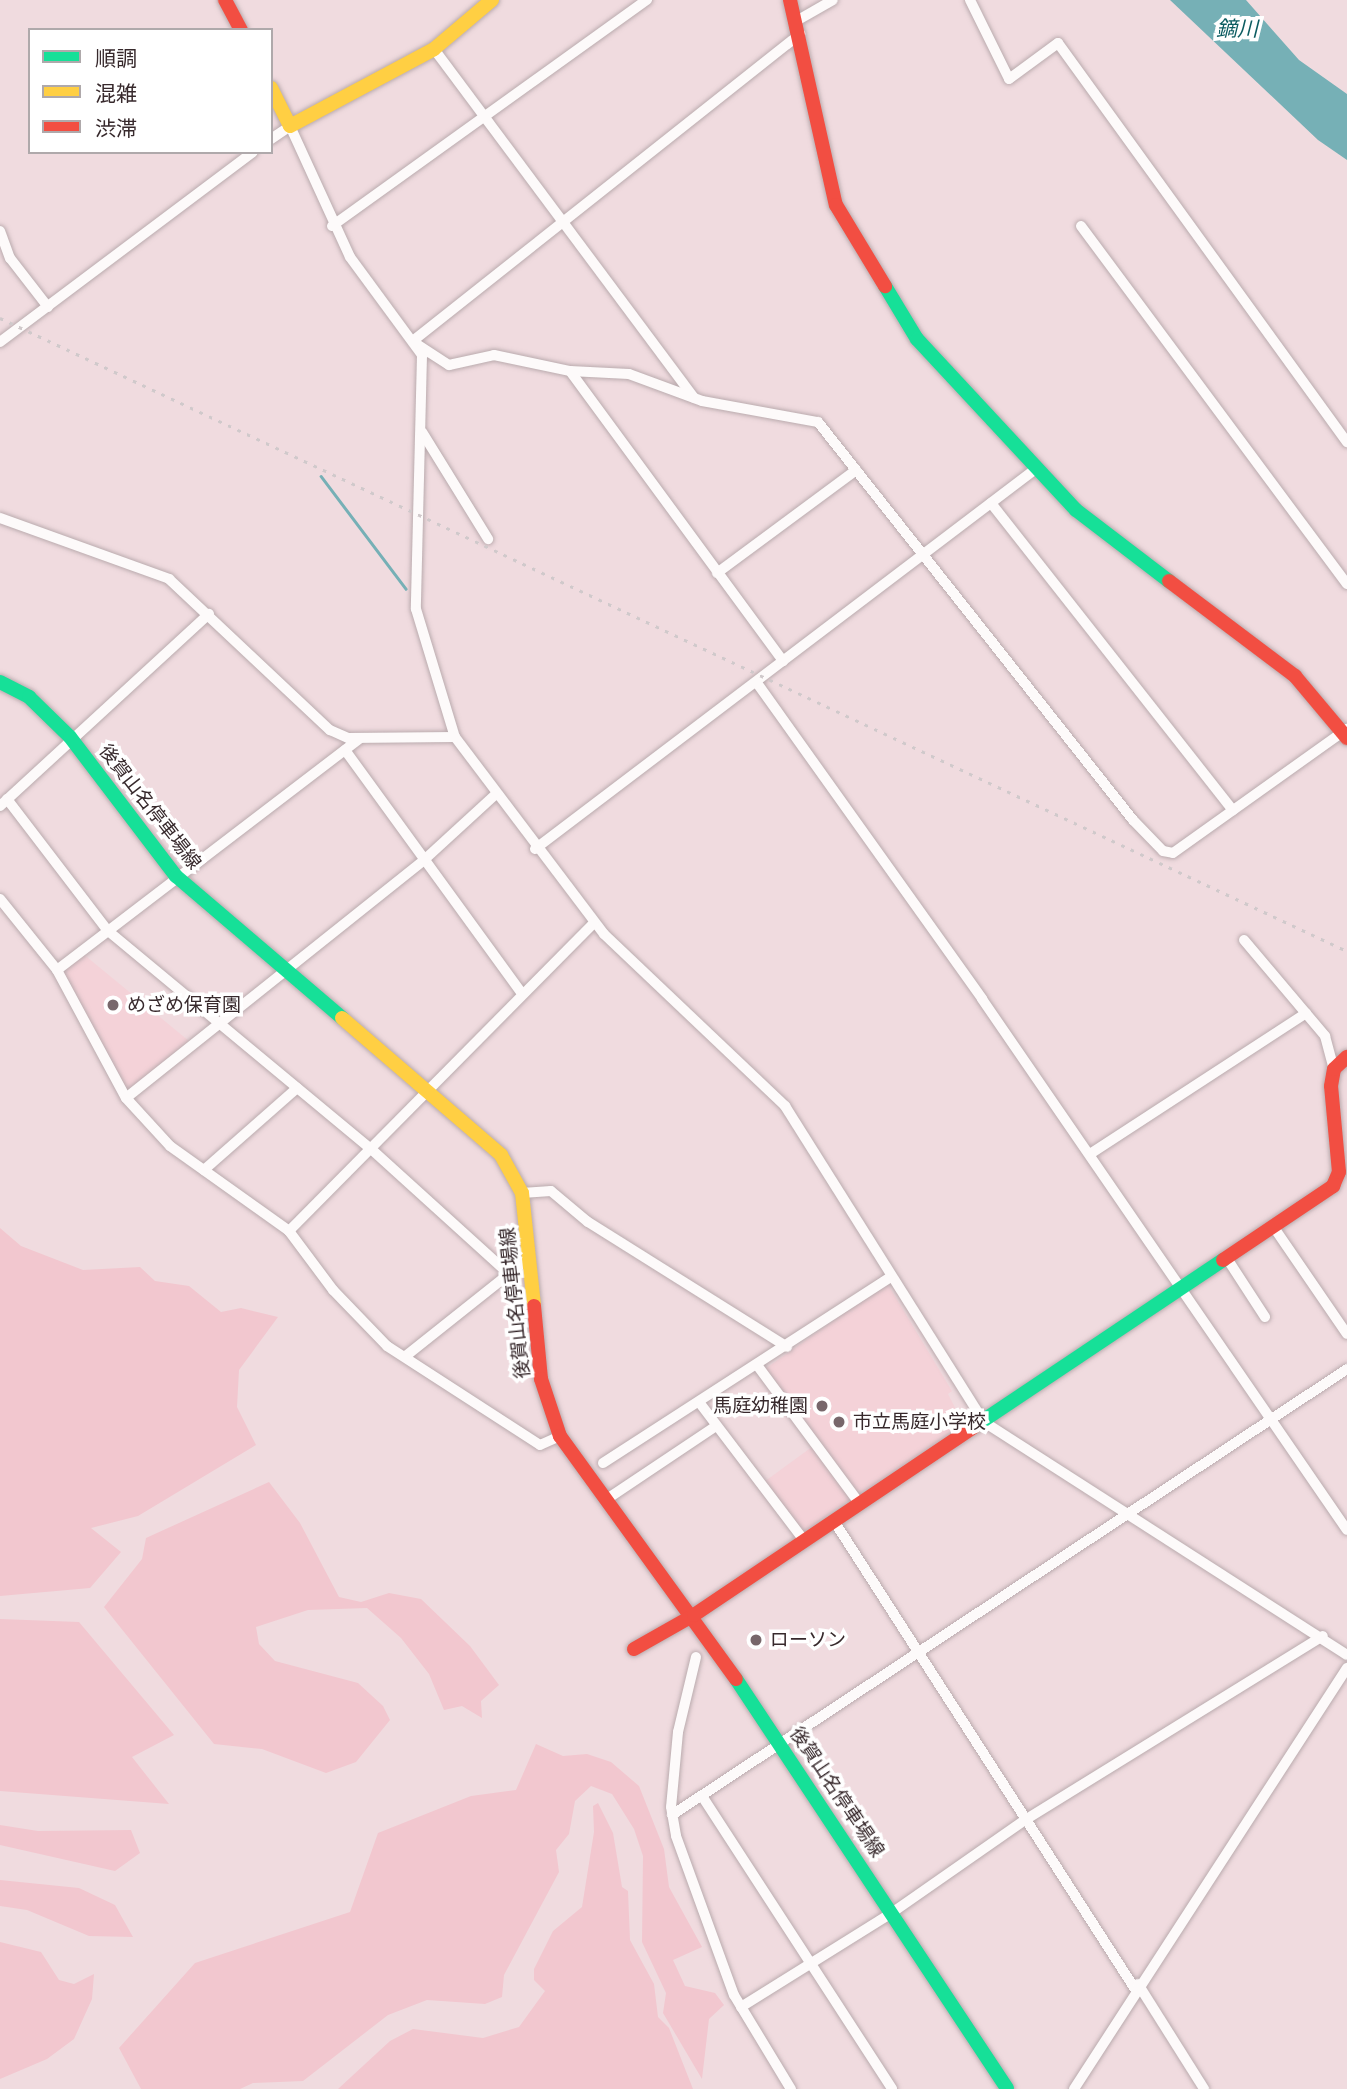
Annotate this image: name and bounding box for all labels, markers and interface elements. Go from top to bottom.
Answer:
water label: 鏑川 [1216,15,1258,41]
legend [28,28,273,154]
text: 順調 [95,44,137,72]
text: 混雑 [95,79,137,107]
text: 渋滞 [95,114,137,142]
street label: 後賀山名停車場線 [94,740,206,874]
place label: めざめ保育園 [127,994,241,1016]
marker: めざめ保育園 [105,997,121,1013]
street label: 後賀山名停車場線 [496,1226,534,1380]
place label: 馬庭幼稚園 [713,1395,808,1417]
marker: 馬庭幼稚園 [814,1398,830,1414]
place label: 市立馬庭小学校 [853,1411,986,1433]
marker: 市立馬庭小学校 [831,1414,847,1430]
place label: ローソン [770,1629,846,1651]
marker: ローソン [748,1632,764,1648]
street label: 後賀山名停車場線 [785,1723,889,1861]

